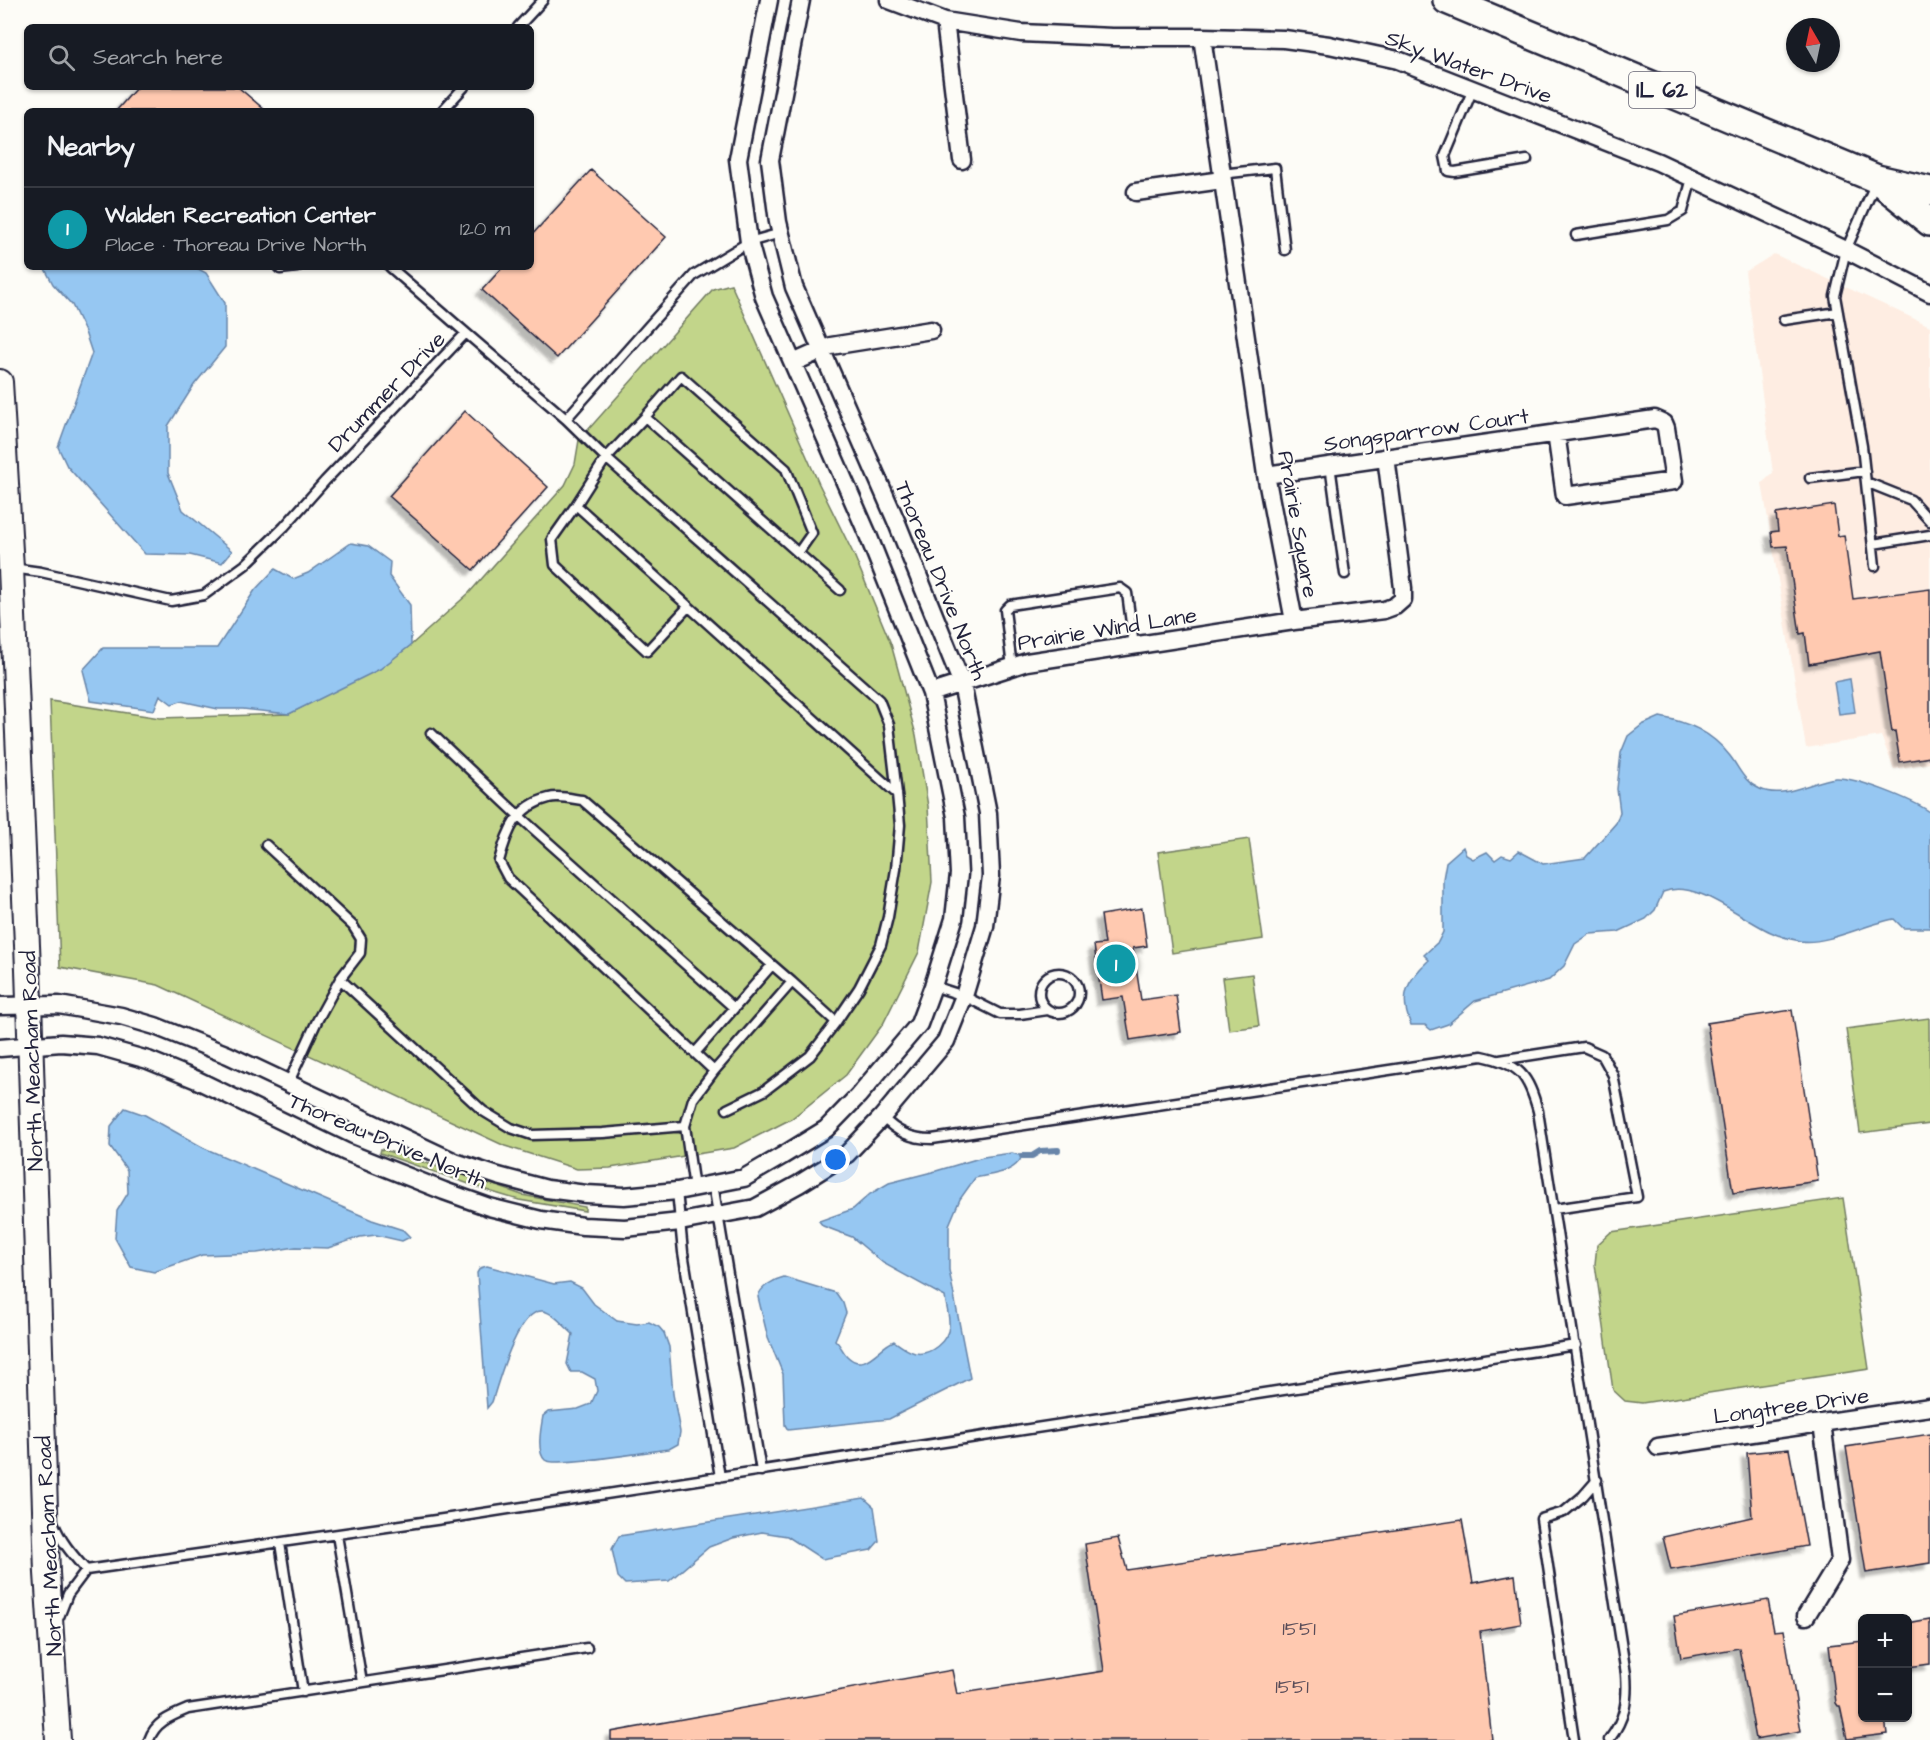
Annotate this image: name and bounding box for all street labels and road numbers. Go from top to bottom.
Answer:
street label: Sky Water Drive [1381,23,1556,113]
road number: IL 62 [1629,72,1695,108]
street label: Drummer Drive [321,324,453,460]
street label: Songsparrow Court [1322,401,1531,461]
street label: Prairie Square [1269,448,1326,600]
street label: Thoreau Drive North [887,476,995,685]
street label: Prairie Wind Lane [1015,600,1199,659]
street label: North Meacham Road [13,950,52,1172]
street label: Thoreau Drive North [284,1086,491,1197]
street label: Longtree Drive [1711,1380,1871,1434]
street label: North Meacham Road [28,1435,71,1657]

